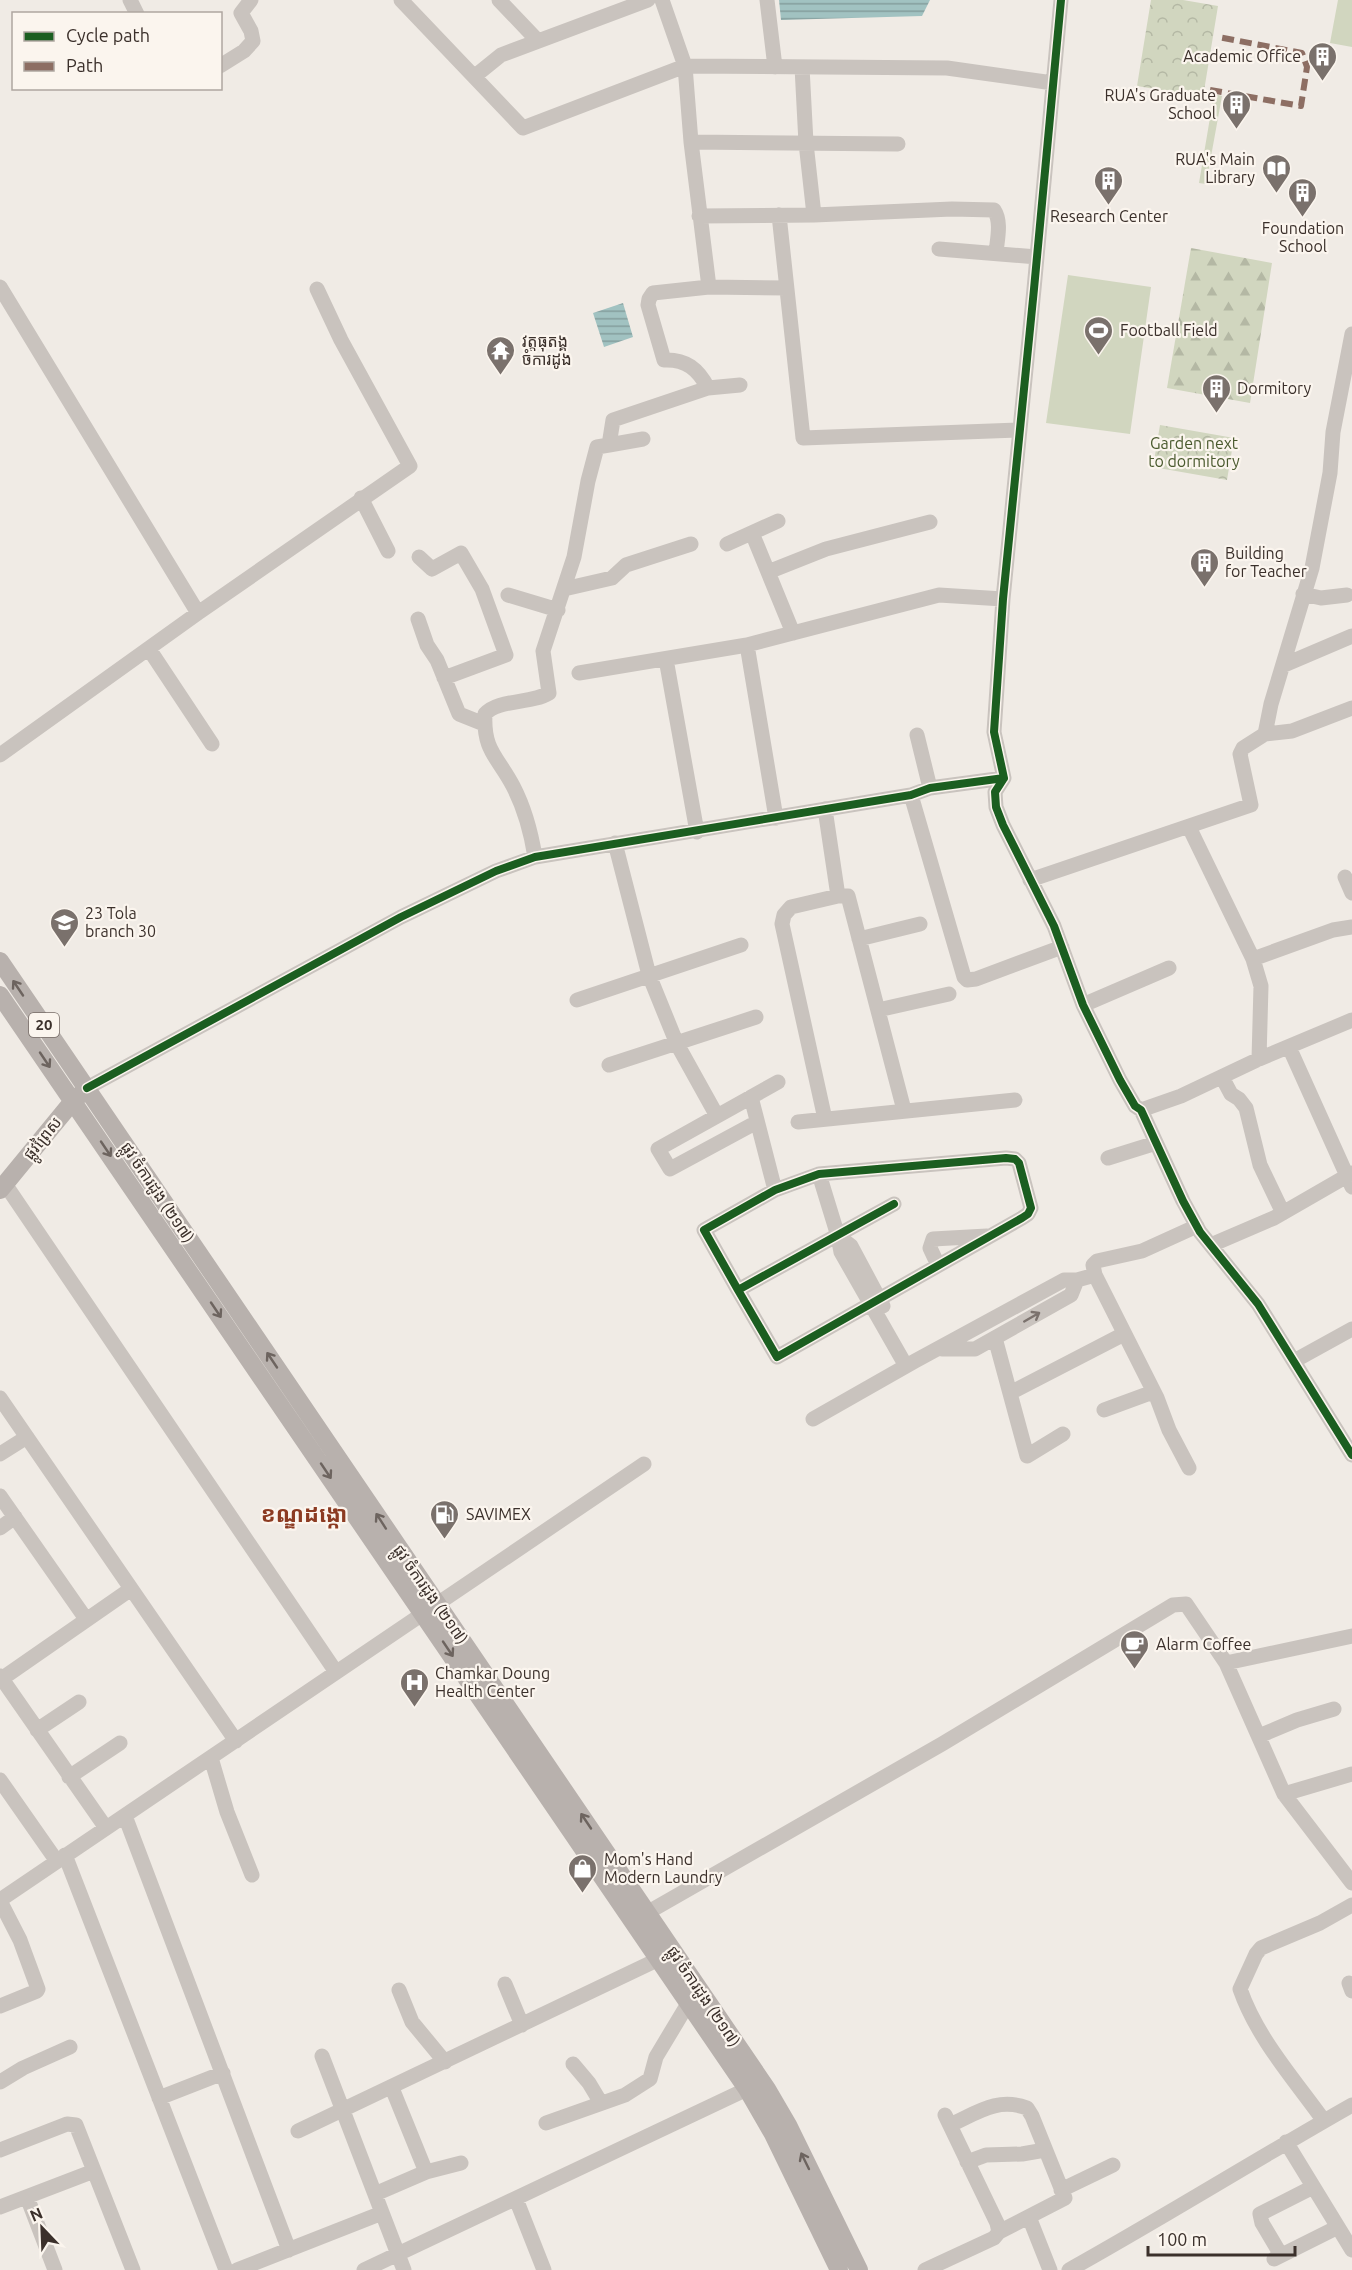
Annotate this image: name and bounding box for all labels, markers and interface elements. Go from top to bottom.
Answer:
legend [12,12,222,90]
text: Cycle path [66,25,150,45]
building icon: Academic Office [1306,40,1338,82]
place label: Academic Office [1183,47,1301,65]
text: Path [66,55,103,75]
place label: RUA's Graduate School [1105,86,1216,122]
building icon: RUA's Graduate School [1221,88,1253,130]
place label: RUA's Main Library [1175,150,1255,186]
library icon: RUA's Main Library [1260,152,1292,194]
building icon: Research Center [1093,164,1125,206]
building icon: Foundation School [1287,176,1319,218]
place label: Research Center [1050,207,1168,225]
place label: Foundation School [1262,219,1344,255]
sports icon: Football Field [1083,314,1115,356]
place label: Football Field [1120,321,1218,339]
place label: វត្តធុតង្គ ចំការដូង [522,332,572,369]
temple icon: វត្តធុតង្គ ចំការដូង [485,334,517,376]
building icon: Dormitory [1200,372,1232,414]
place label: Dormitory [1237,379,1311,397]
park label: Garden next to dormitory [1148,434,1240,470]
place label: Building for Teacher [1225,544,1307,580]
building icon: Building for Teacher [1188,546,1220,588]
place label: 23 Tola branch 30 [85,904,156,940]
school or university icon: 23 Tola branch 30 [48,906,80,948]
one-way arrow [12,980,24,997]
road number: 20 [29,1013,59,1037]
one-way arrow [39,1051,51,1068]
street label: ផ្លូវព្រៃស [19,1112,69,1167]
street label: ផ្លូវ ចំការដូង (២១៧) [113,1138,199,1249]
one-way arrow [100,1140,112,1157]
one-way arrow [210,1301,222,1318]
one-way arrow [1023,1311,1040,1323]
one-way arrow [266,1352,278,1369]
one-way arrow [320,1462,332,1479]
fuel station icon: SAVIMEX [429,1498,461,1540]
district label: ខណ្ឌដង្កោ [261,1501,347,1529]
place label: SAVIMEX [466,1505,531,1523]
one-way arrow [375,1513,388,1530]
street label: ផ្លូវ ចំការដូង (២១៧) [385,1541,472,1650]
cafe icon: Alarm Coffee [1119,1628,1151,1670]
place label: Alarm Coffee [1156,1635,1251,1653]
one-way arrow [442,1641,454,1657]
place label: Chamkar Doung Health Center [435,1664,550,1700]
hospital icon: Chamkar Doung Health Center [398,1666,430,1708]
one-way arrow [580,1813,592,1830]
place label: Mom's Hand Modern Laundry [604,1850,723,1886]
shop icon: Mom's Hand Modern Laundry [567,1852,599,1894]
street label: ផ្លូវ ចំការដូង (២១៧) [659,1942,745,2053]
one-way arrow [799,2153,811,2171]
north arrow [12,2198,72,2258]
text: N [27,2204,45,2225]
scale bar [1148,2219,1295,2257]
text: 100 m [1157,2229,1207,2249]

